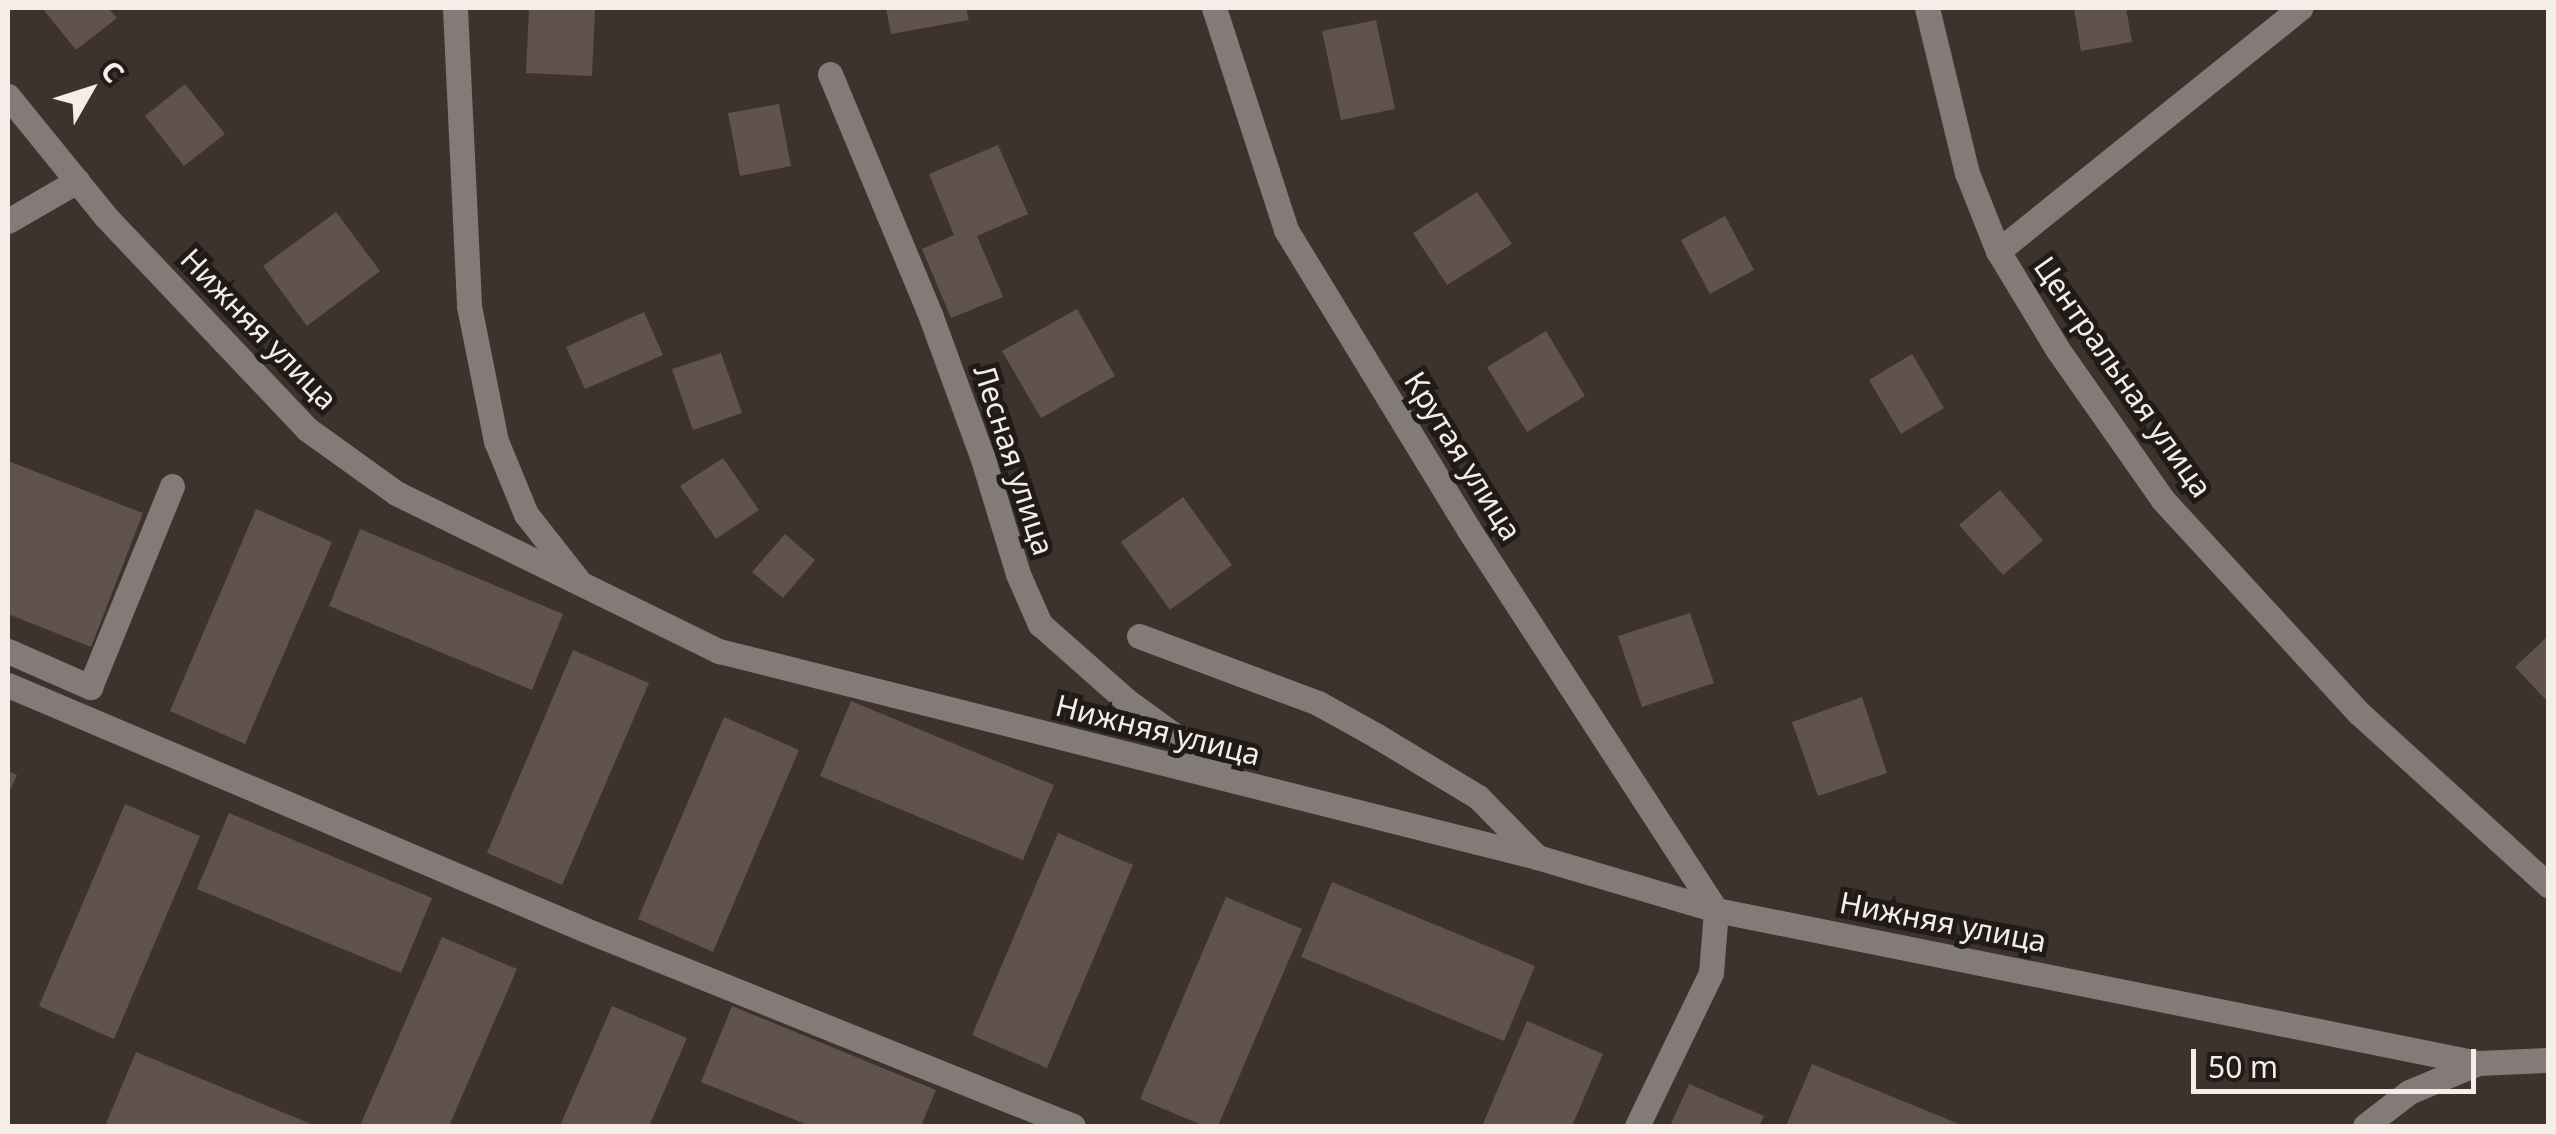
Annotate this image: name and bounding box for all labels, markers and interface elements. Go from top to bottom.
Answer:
north arrow [40,40,140,140]
text: С [93,52,134,90]
street label: Нижняя улица [173,241,345,417]
street label: Центральная улица [2026,250,2220,504]
street label: Лесная улица [966,361,1062,559]
street label: Крутая улица [1397,365,1529,547]
street label: Нижняя улица [1052,687,1264,773]
street label: Нижняя улица [1837,884,2049,960]
scale bar [2196,1029,2481,1091]
text: 50 m [2208,1046,2278,1087]

